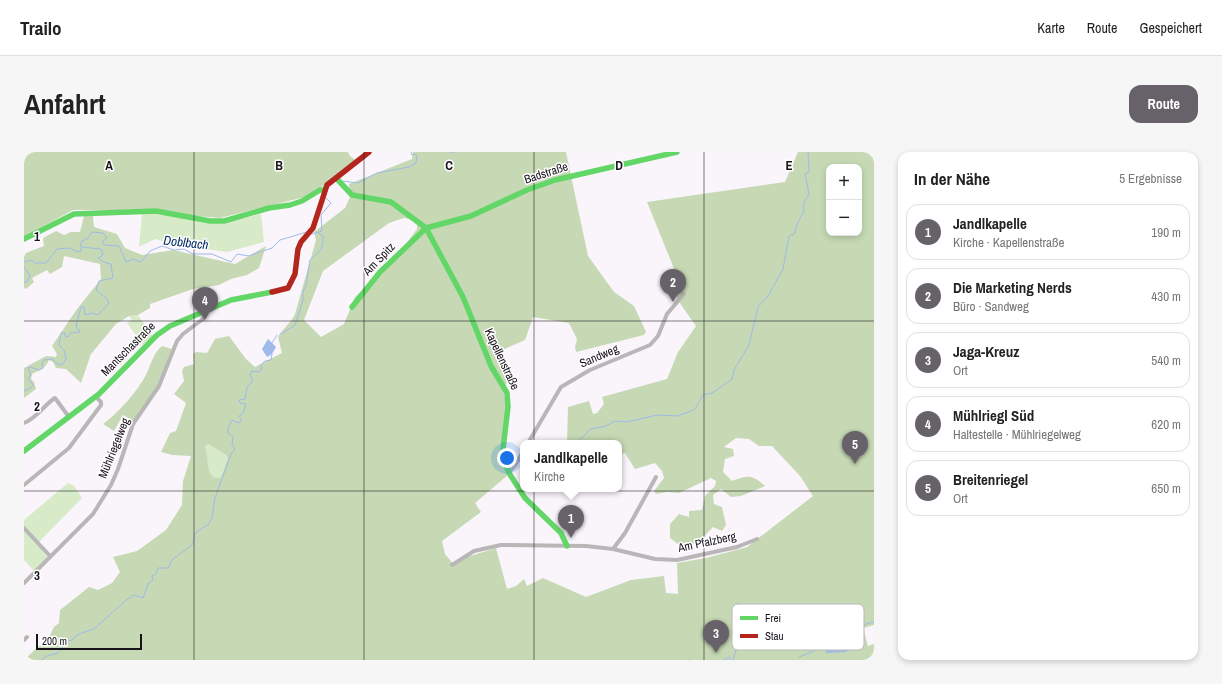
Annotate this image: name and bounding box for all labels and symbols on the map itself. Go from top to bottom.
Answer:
text: A [105,157,113,174]
text: B [275,157,283,174]
text: C [445,157,453,174]
text: D [615,157,623,174]
text: E [785,157,793,174]
street label: Badstraße [522,158,570,188]
text: 1 [34,228,40,245]
water label: Doblbach [163,232,209,253]
street label: Am Spitz [359,239,399,280]
pin: 2 [660,269,686,302]
pin: 4 [192,287,218,320]
street label: Mantschastraße [97,318,159,380]
street label: Kapellenstraße [481,326,523,392]
street label: Sandweg [577,340,621,371]
text: 2 [34,398,40,415]
street label: Mühlriegelweg [95,415,134,481]
pin: 5 [842,431,868,464]
your location [497,448,517,468]
pin: 1 [558,505,584,538]
street label: Am Pfalzberg [675,528,738,556]
text: 3 [34,567,40,584]
legend [732,604,864,650]
text: Frei [765,611,781,625]
pin: 3 [703,620,729,653]
text: Stau [765,629,784,643]
scale bar [36,632,142,651]

